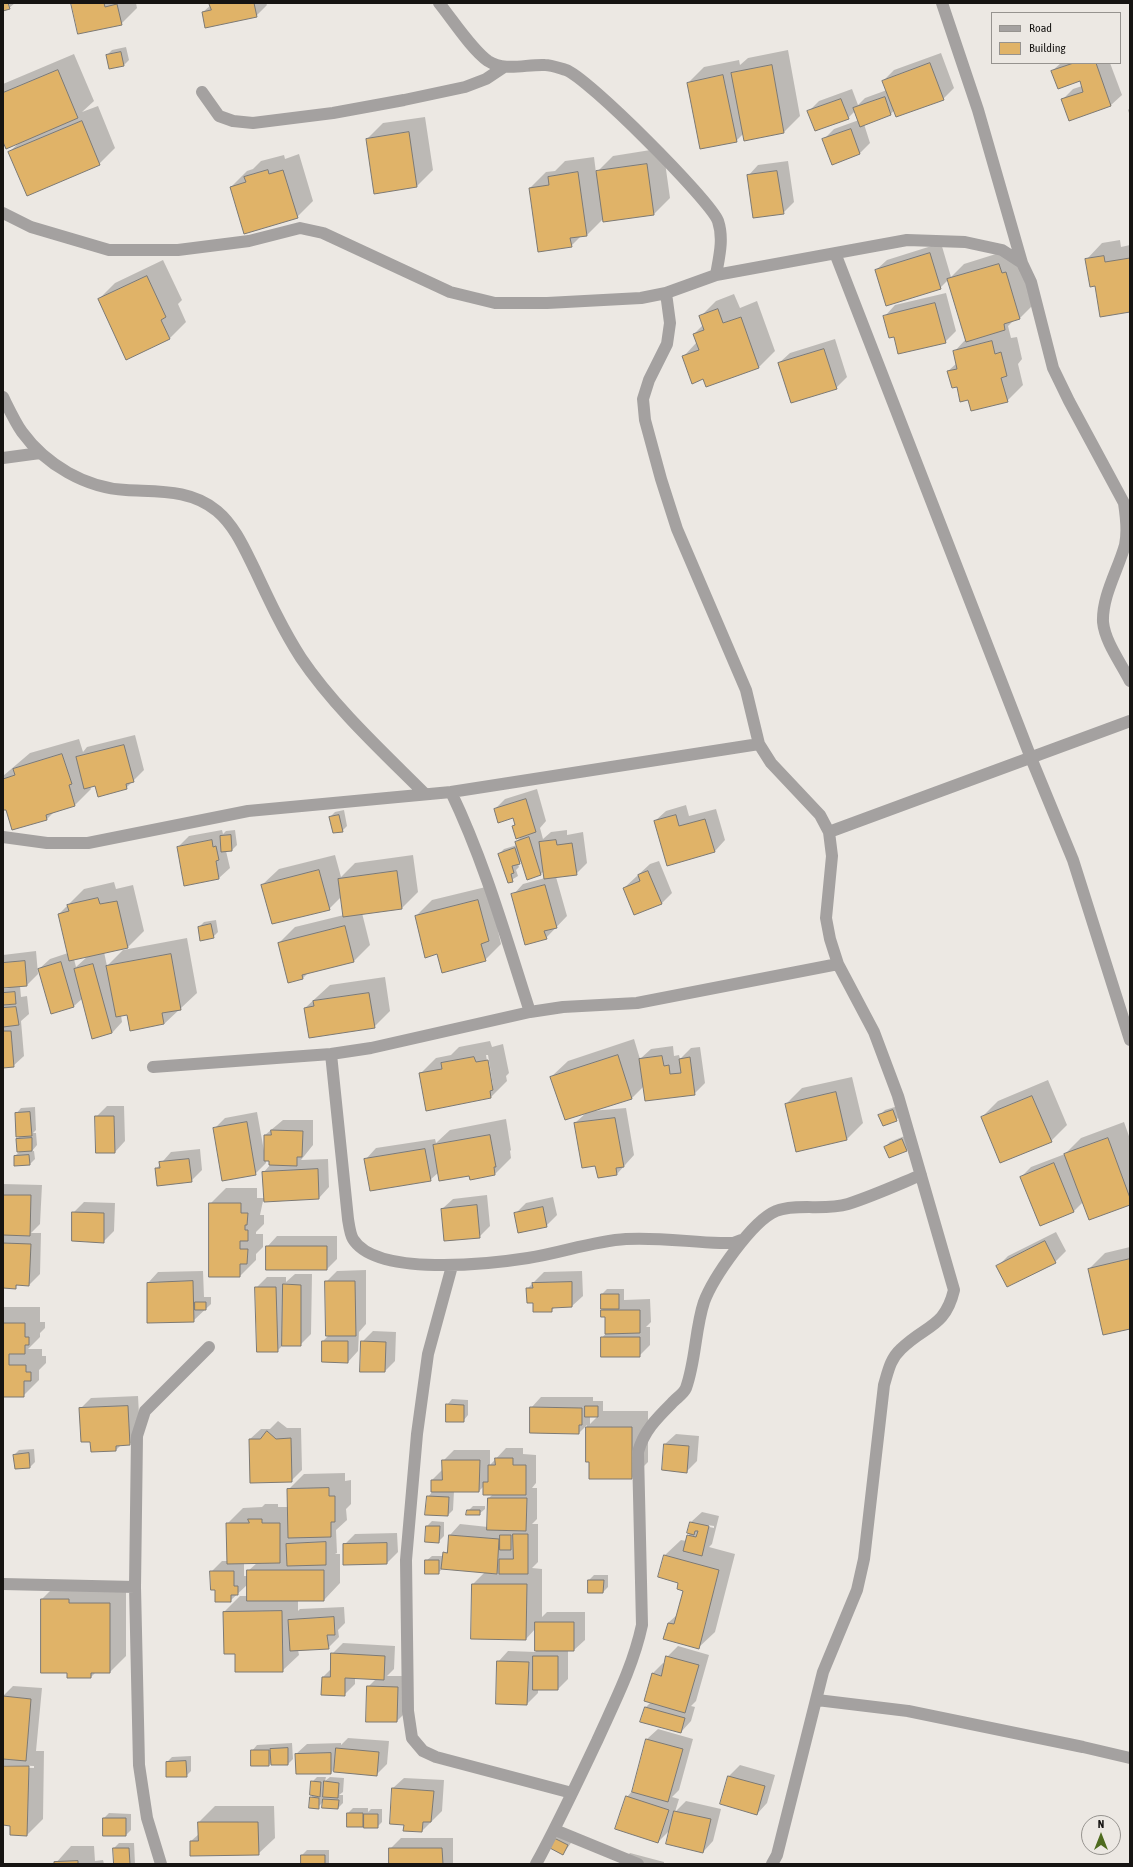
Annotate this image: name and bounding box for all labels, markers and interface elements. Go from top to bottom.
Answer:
legend [991,12,1121,64]
text: Road [1029,21,1052,35]
text: Building [1029,41,1066,55]
north arrow [1081,1815,1121,1855]
text: N [1098,1818,1104,1830]

